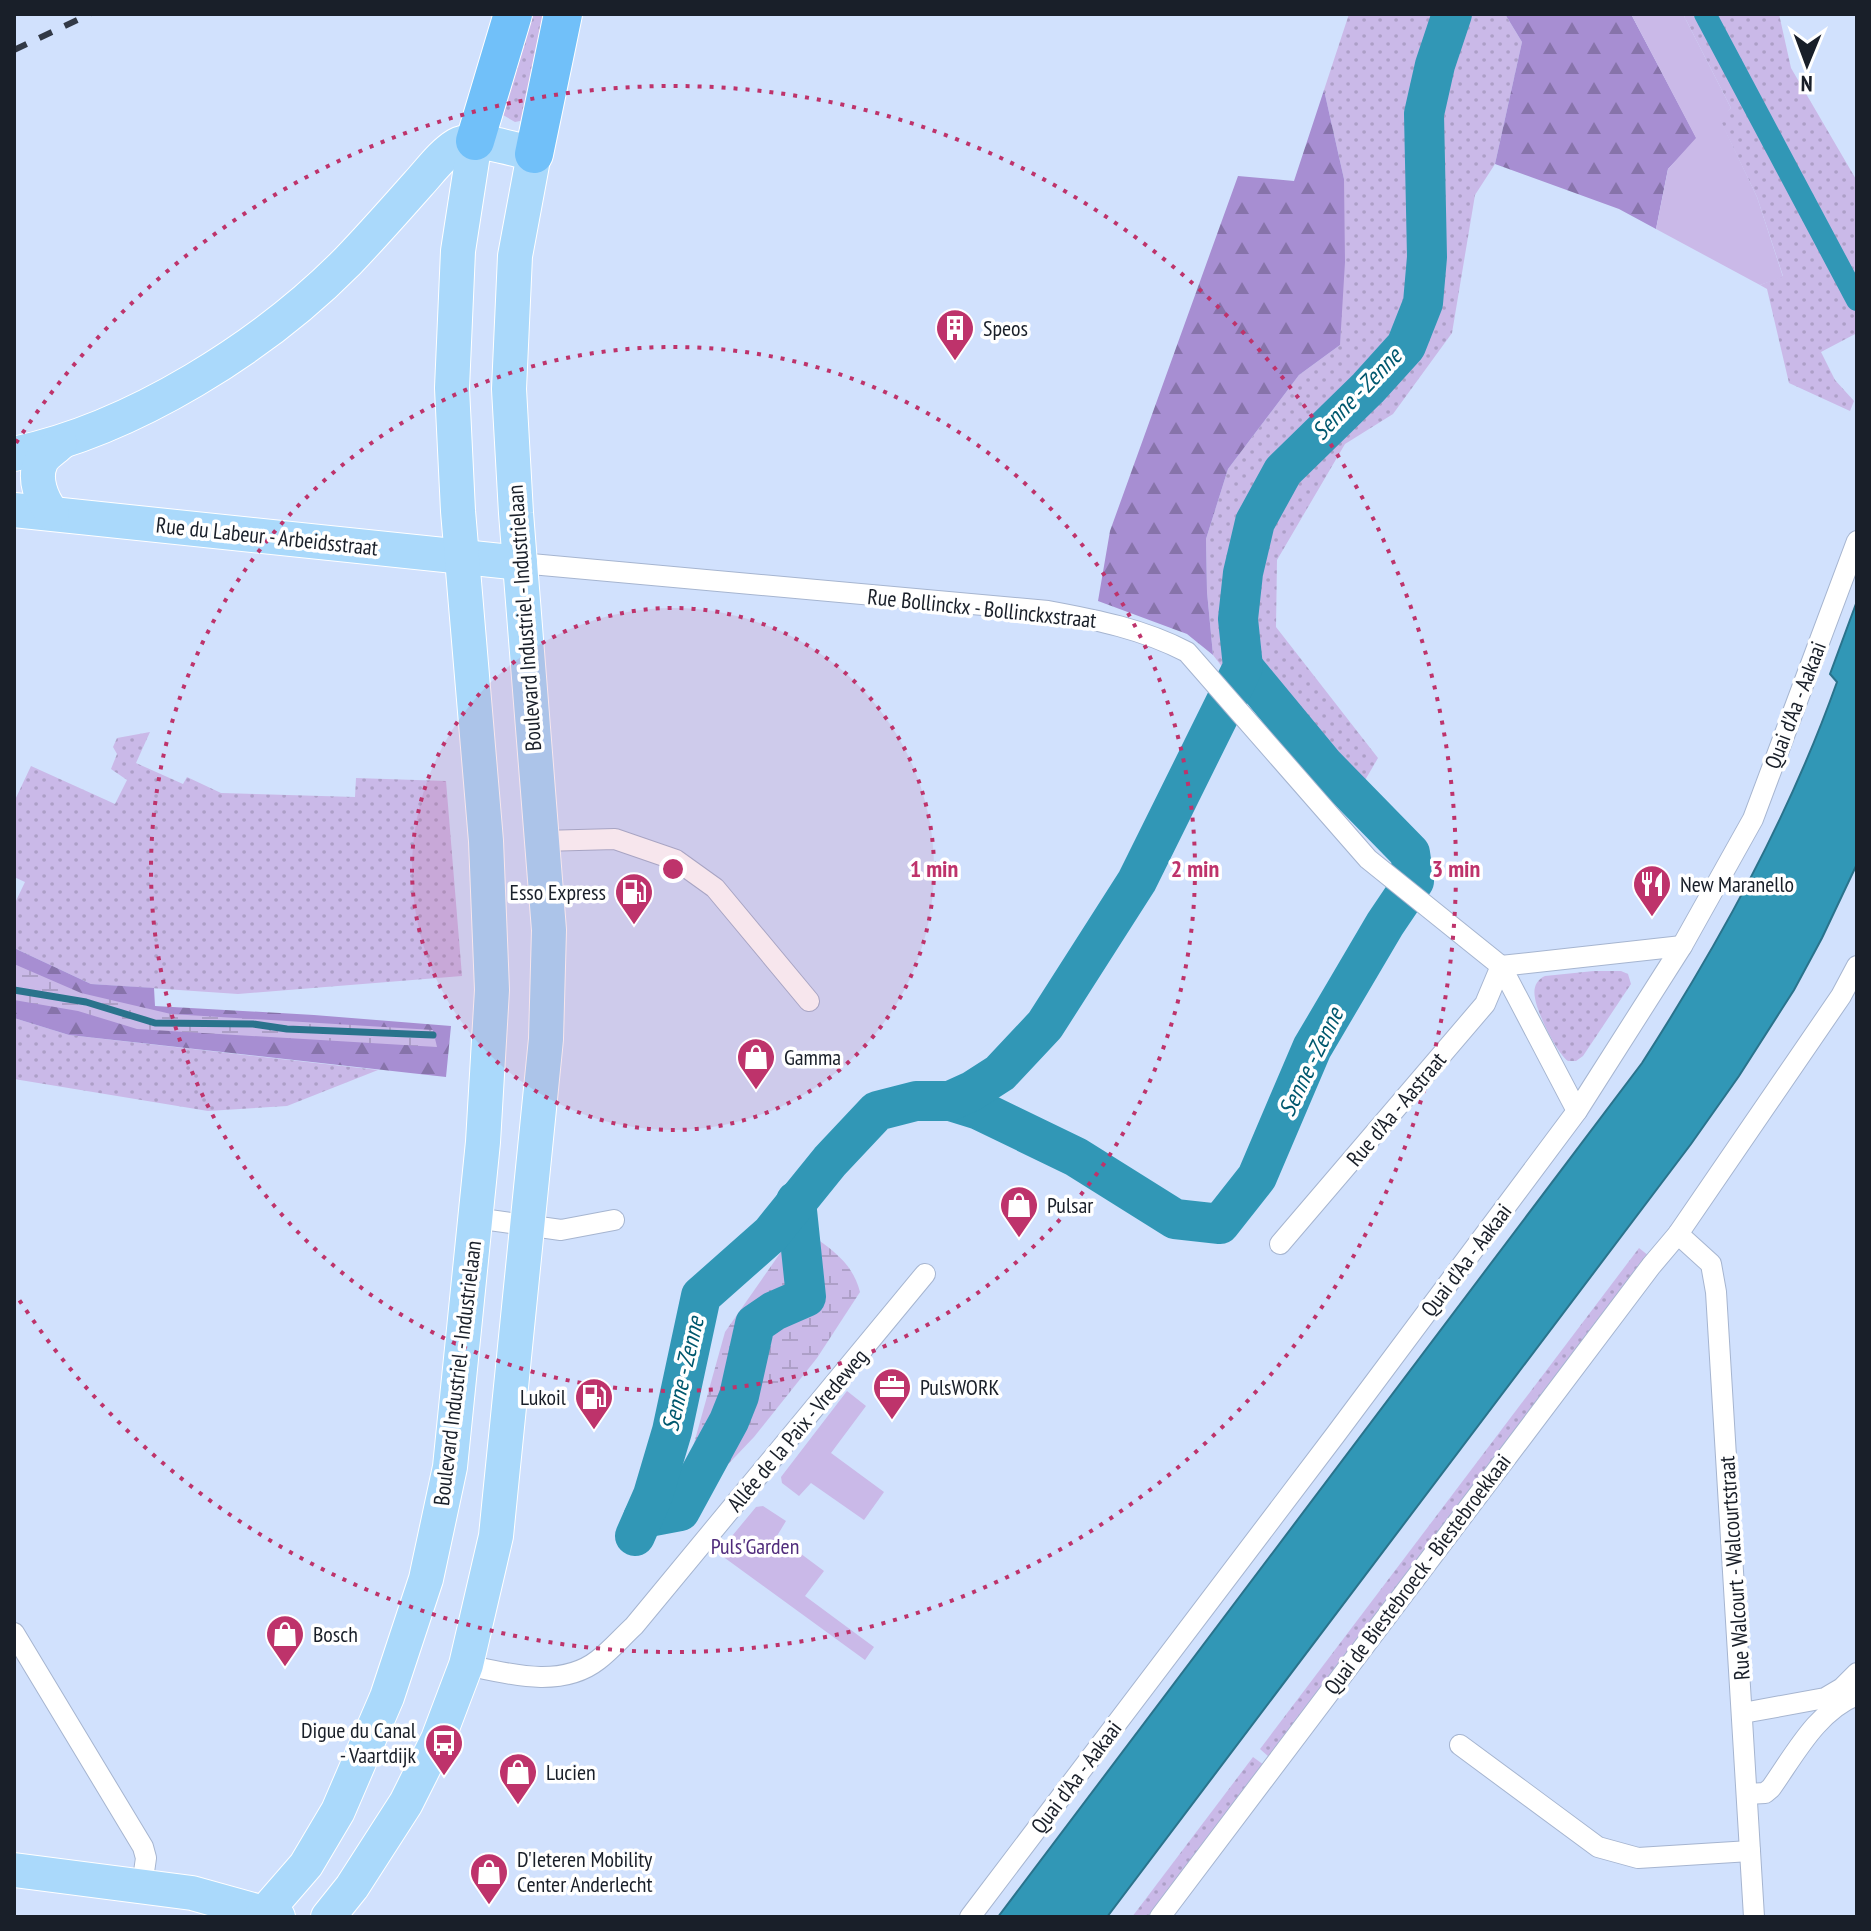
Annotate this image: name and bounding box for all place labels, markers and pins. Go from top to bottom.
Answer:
building icon: Speos [934,307,976,362]
place label: Speos [983,314,1028,342]
centre of rings [659,855,687,883]
restaurant icon: New Maranello [1631,863,1673,918]
place label: New Maranello [1680,870,1794,898]
fuel station icon: Esso Express [613,871,655,926]
place label: Esso Express [509,878,606,906]
shop icon: Gamma [735,1036,777,1091]
place label: Gamma [784,1043,841,1071]
shop icon: Pulsar [998,1184,1040,1239]
place label: Pulsar [1047,1191,1093,1219]
office icon: PulsWORK [871,1366,913,1421]
place label: PulsWORK [920,1373,999,1401]
fuel station icon: Lukoil [573,1376,615,1431]
place label: Lukoil [520,1383,567,1411]
shop icon: Bosch [264,1613,306,1668]
place label: Bosch [313,1620,358,1648]
place label: Digue du Canal - Vaartdijk [301,1716,417,1769]
bus stop icon: Digue du Canal - Vaartdijk [423,1722,465,1777]
shop icon: Lucien [497,1751,539,1806]
place label: Lucien [546,1758,596,1786]
place label: D'Ieteren Mobility Center Anderlecht [517,1845,653,1898]
shop icon: D'Ieteren Mobility Center Anderlecht [468,1851,510,1906]

